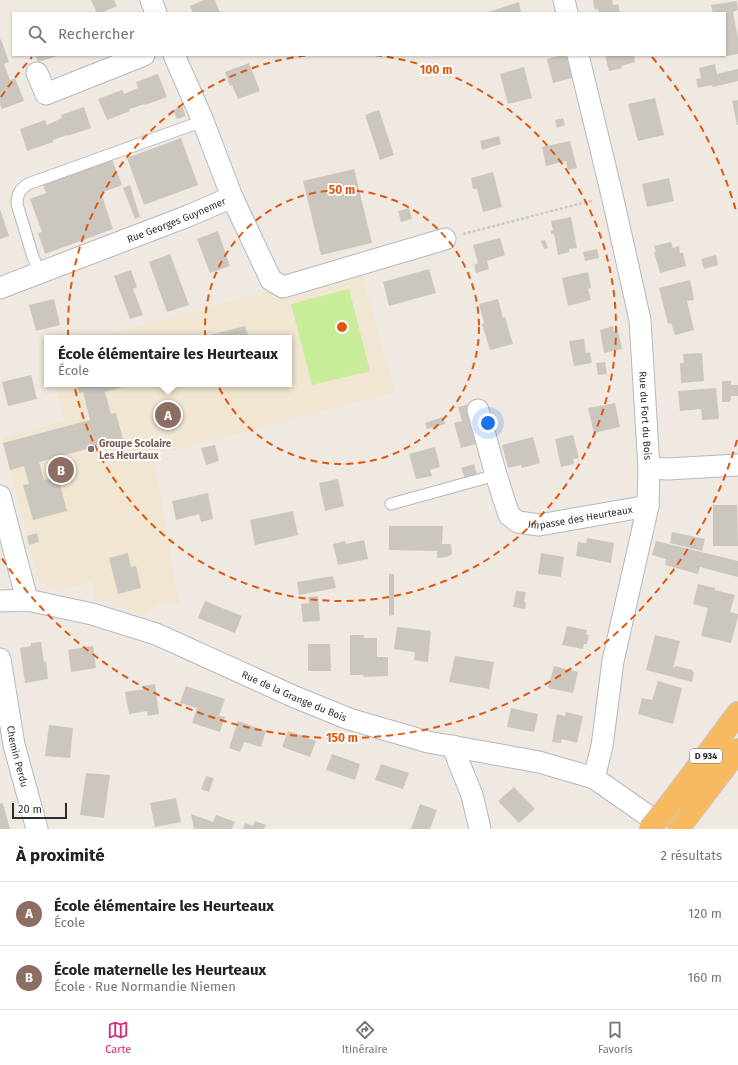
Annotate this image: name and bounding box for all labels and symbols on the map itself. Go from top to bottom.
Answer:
text: 100 m [420,63,452,77]
text: 50 m [329,183,355,197]
street label: Rue Georges Guynemer [125,195,228,246]
centre of rings [335,320,349,334]
street label: Rue du Fort du Bois [636,371,654,461]
pin: A [155,400,181,430]
your location [478,413,498,433]
place label: Groupe Scolaire Les Heurtaux [99,438,172,462]
marker: Groupe Scolaire Les Heurtaux [86,444,96,454]
pin: B [48,455,74,485]
street label: Impasse des Heurteaux [527,504,634,532]
street label: Rue de la Grange du Bois [239,669,349,725]
street label: Chemin Perdu [4,725,30,789]
text: 150 m [326,731,358,745]
road number: D 934 [690,749,722,763]
scale bar [12,801,67,820]

